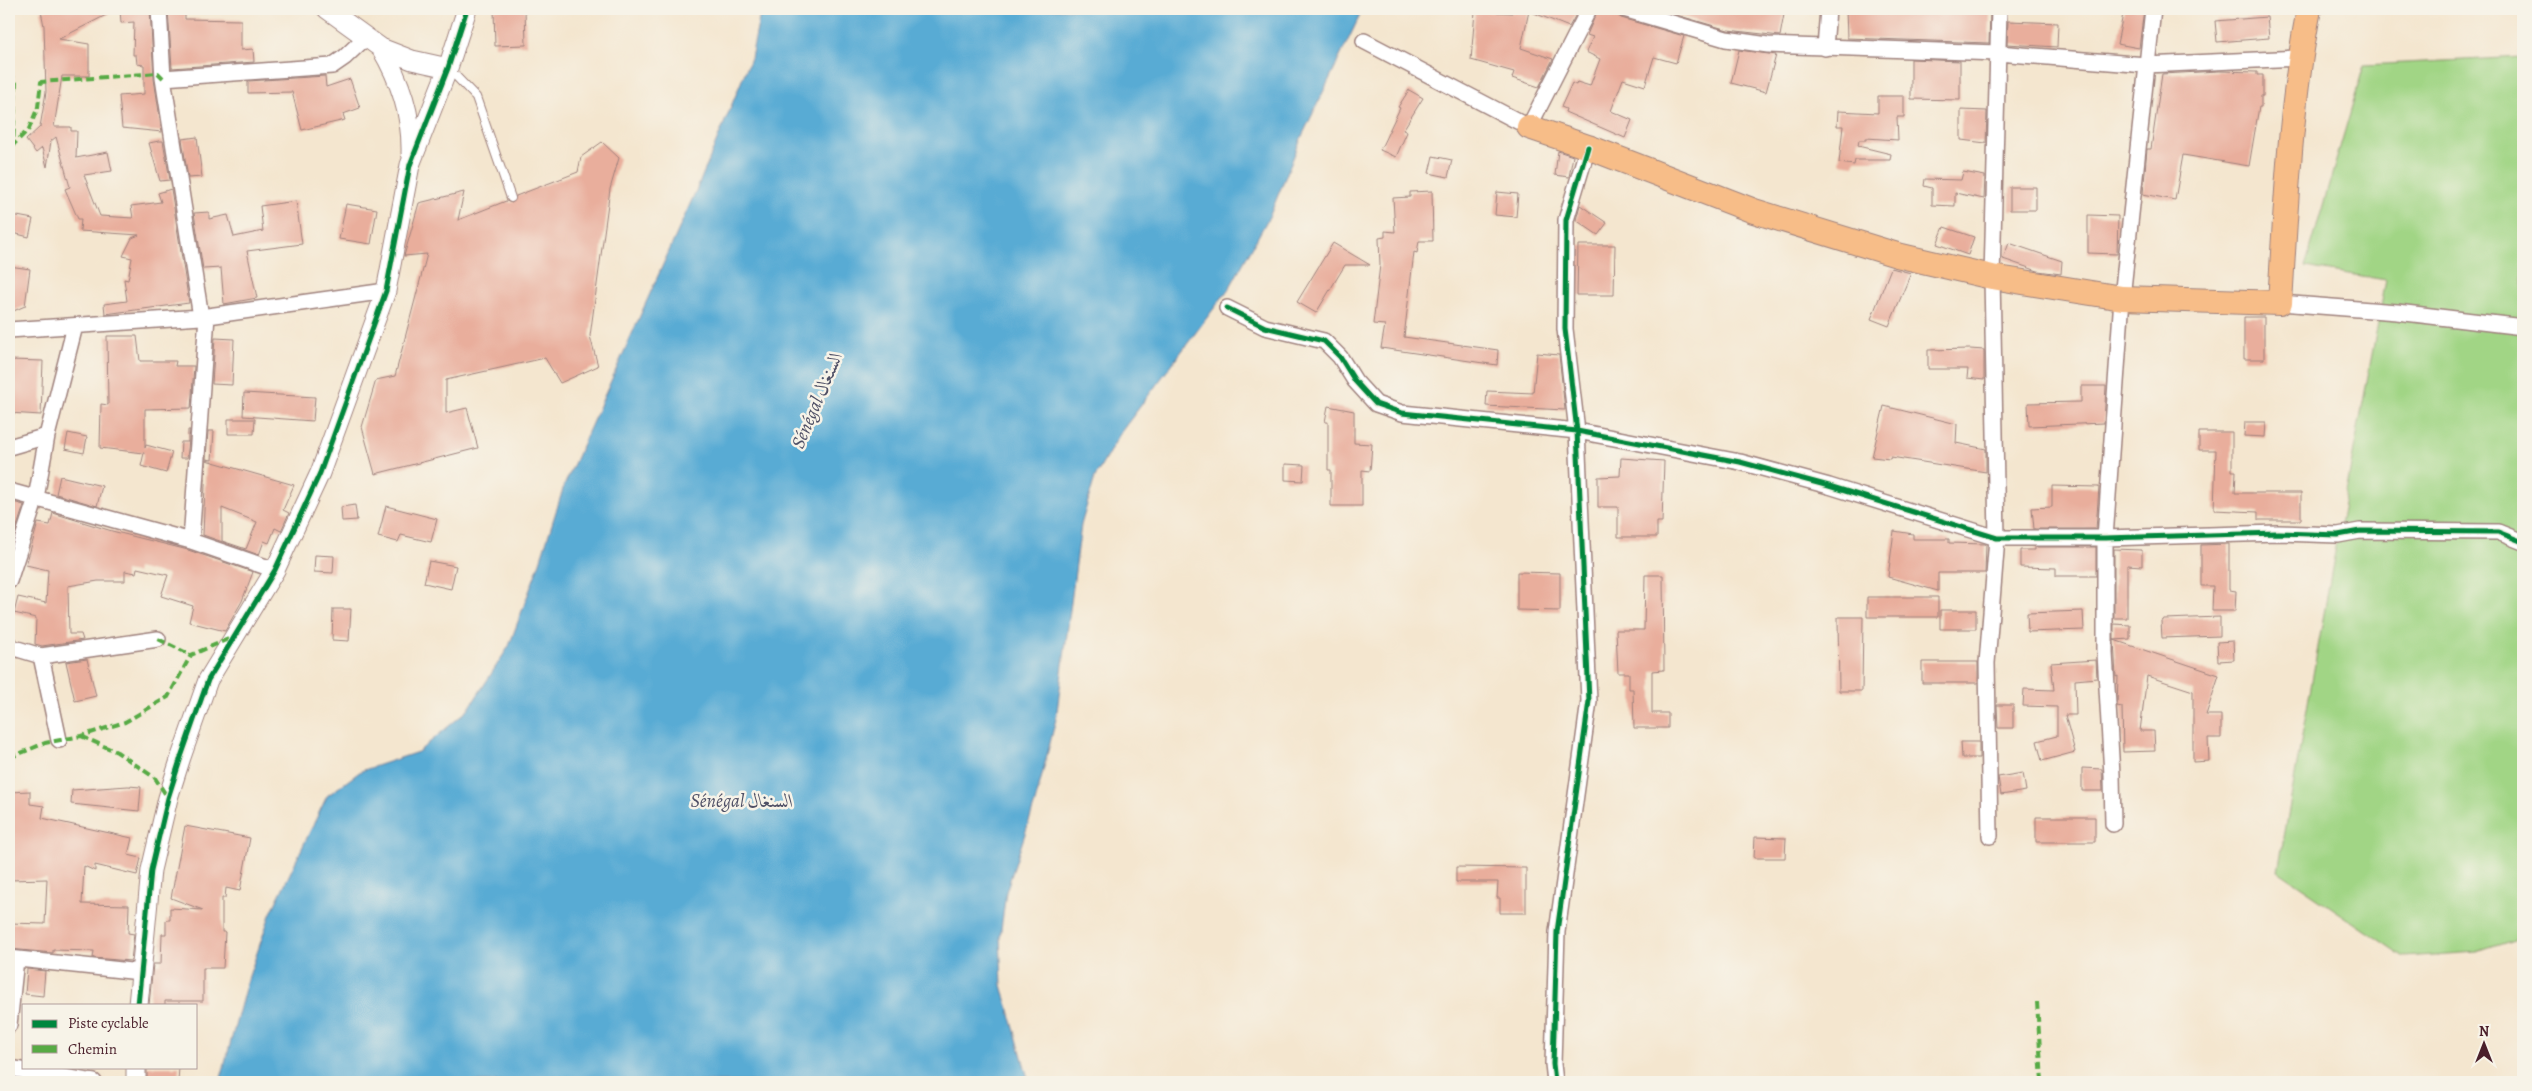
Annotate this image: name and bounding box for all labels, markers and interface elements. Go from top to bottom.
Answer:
water label: Sénégal السنغال [785,348,849,452]
water label: Sénégal السنغال [691,788,793,814]
legend [22,1004,198,1068]
text: Piste cyclable [68,1013,149,1033]
north arrow [2460,1018,2510,1068]
text: N [2479,1022,2489,1041]
text: Chemin [68,1039,117,1059]

